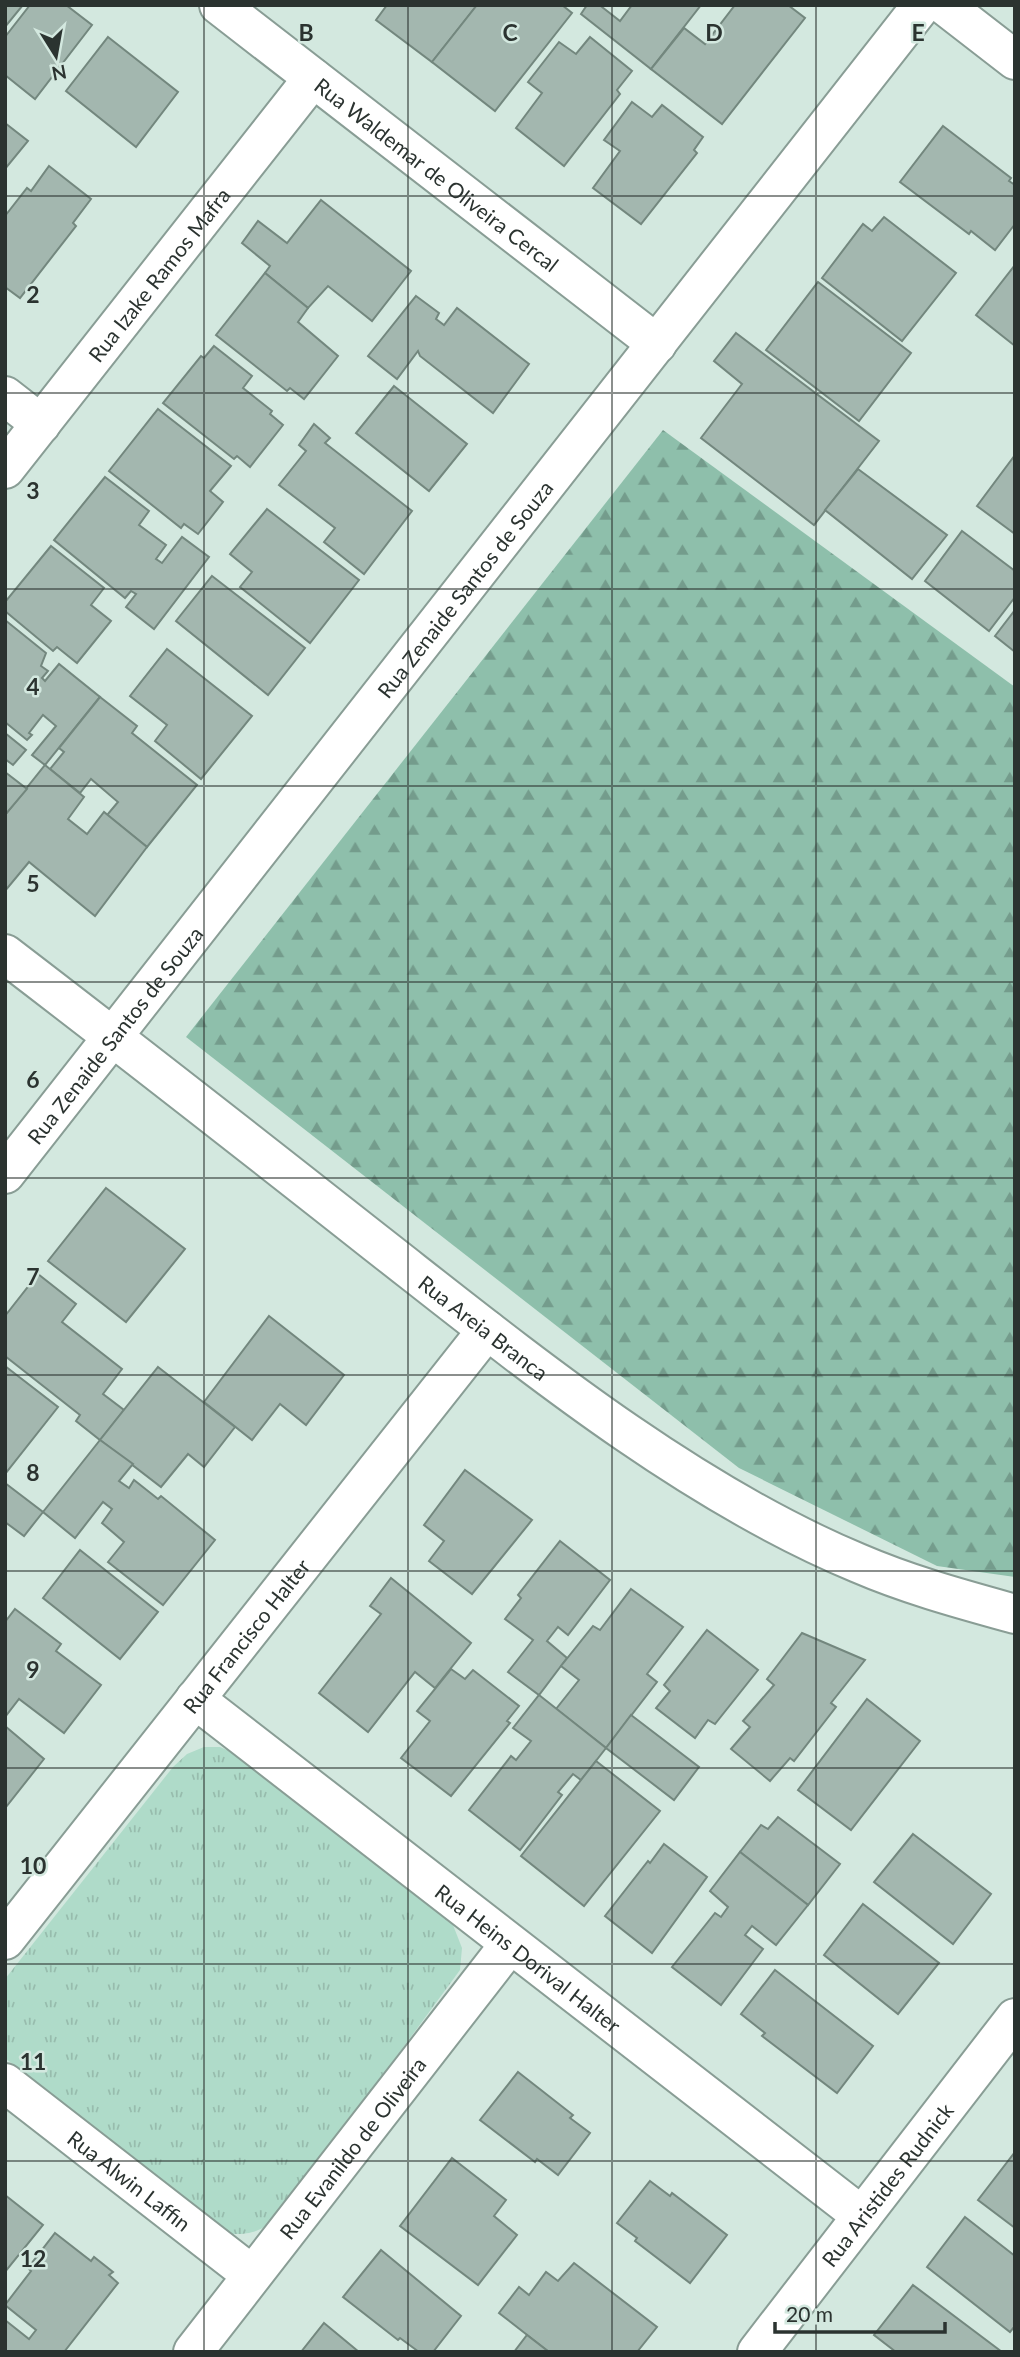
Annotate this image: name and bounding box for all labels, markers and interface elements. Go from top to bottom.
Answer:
text: B [298,18,314,46]
text: C [502,18,518,46]
text: D [705,18,723,46]
text: E [911,18,925,46]
north arrow [21,21,91,91]
text: N [50,60,69,86]
street label: Rua Waldemar de Oliveira Cercal [310,72,564,276]
street label: Rua Izake Ramos Mafra [82,182,235,366]
text: 2 [26,280,40,308]
street label: Rua Zenaide Santos de Souza [371,475,557,702]
text: 3 [26,476,40,504]
text: 4 [26,672,40,700]
text: 5 [26,869,40,897]
street label: Rua Zenaide Santos de Souza [21,921,207,1148]
text: 6 [26,1065,40,1093]
text: 7 [26,1262,40,1290]
street label: Rua Areia Branca [414,1269,553,1385]
text: 8 [26,1458,40,1486]
street label: Rua Francisco Halter [177,1553,314,1718]
text: 9 [26,1655,40,1683]
text: 10 [20,1851,46,1879]
street label: Rua Heins Dorival Halter [431,1878,626,2037]
text: 11 [20,2047,46,2075]
street label: Rua Evanildo de Oliveira [274,2052,430,2243]
street label: Rua Aristides Rudnick [816,2097,958,2271]
street label: Rua Alwin Laffin [63,2124,196,2236]
text: 12 [20,2244,46,2272]
scale bar [775,2290,945,2334]
text: 20 m [786,2301,833,2326]

